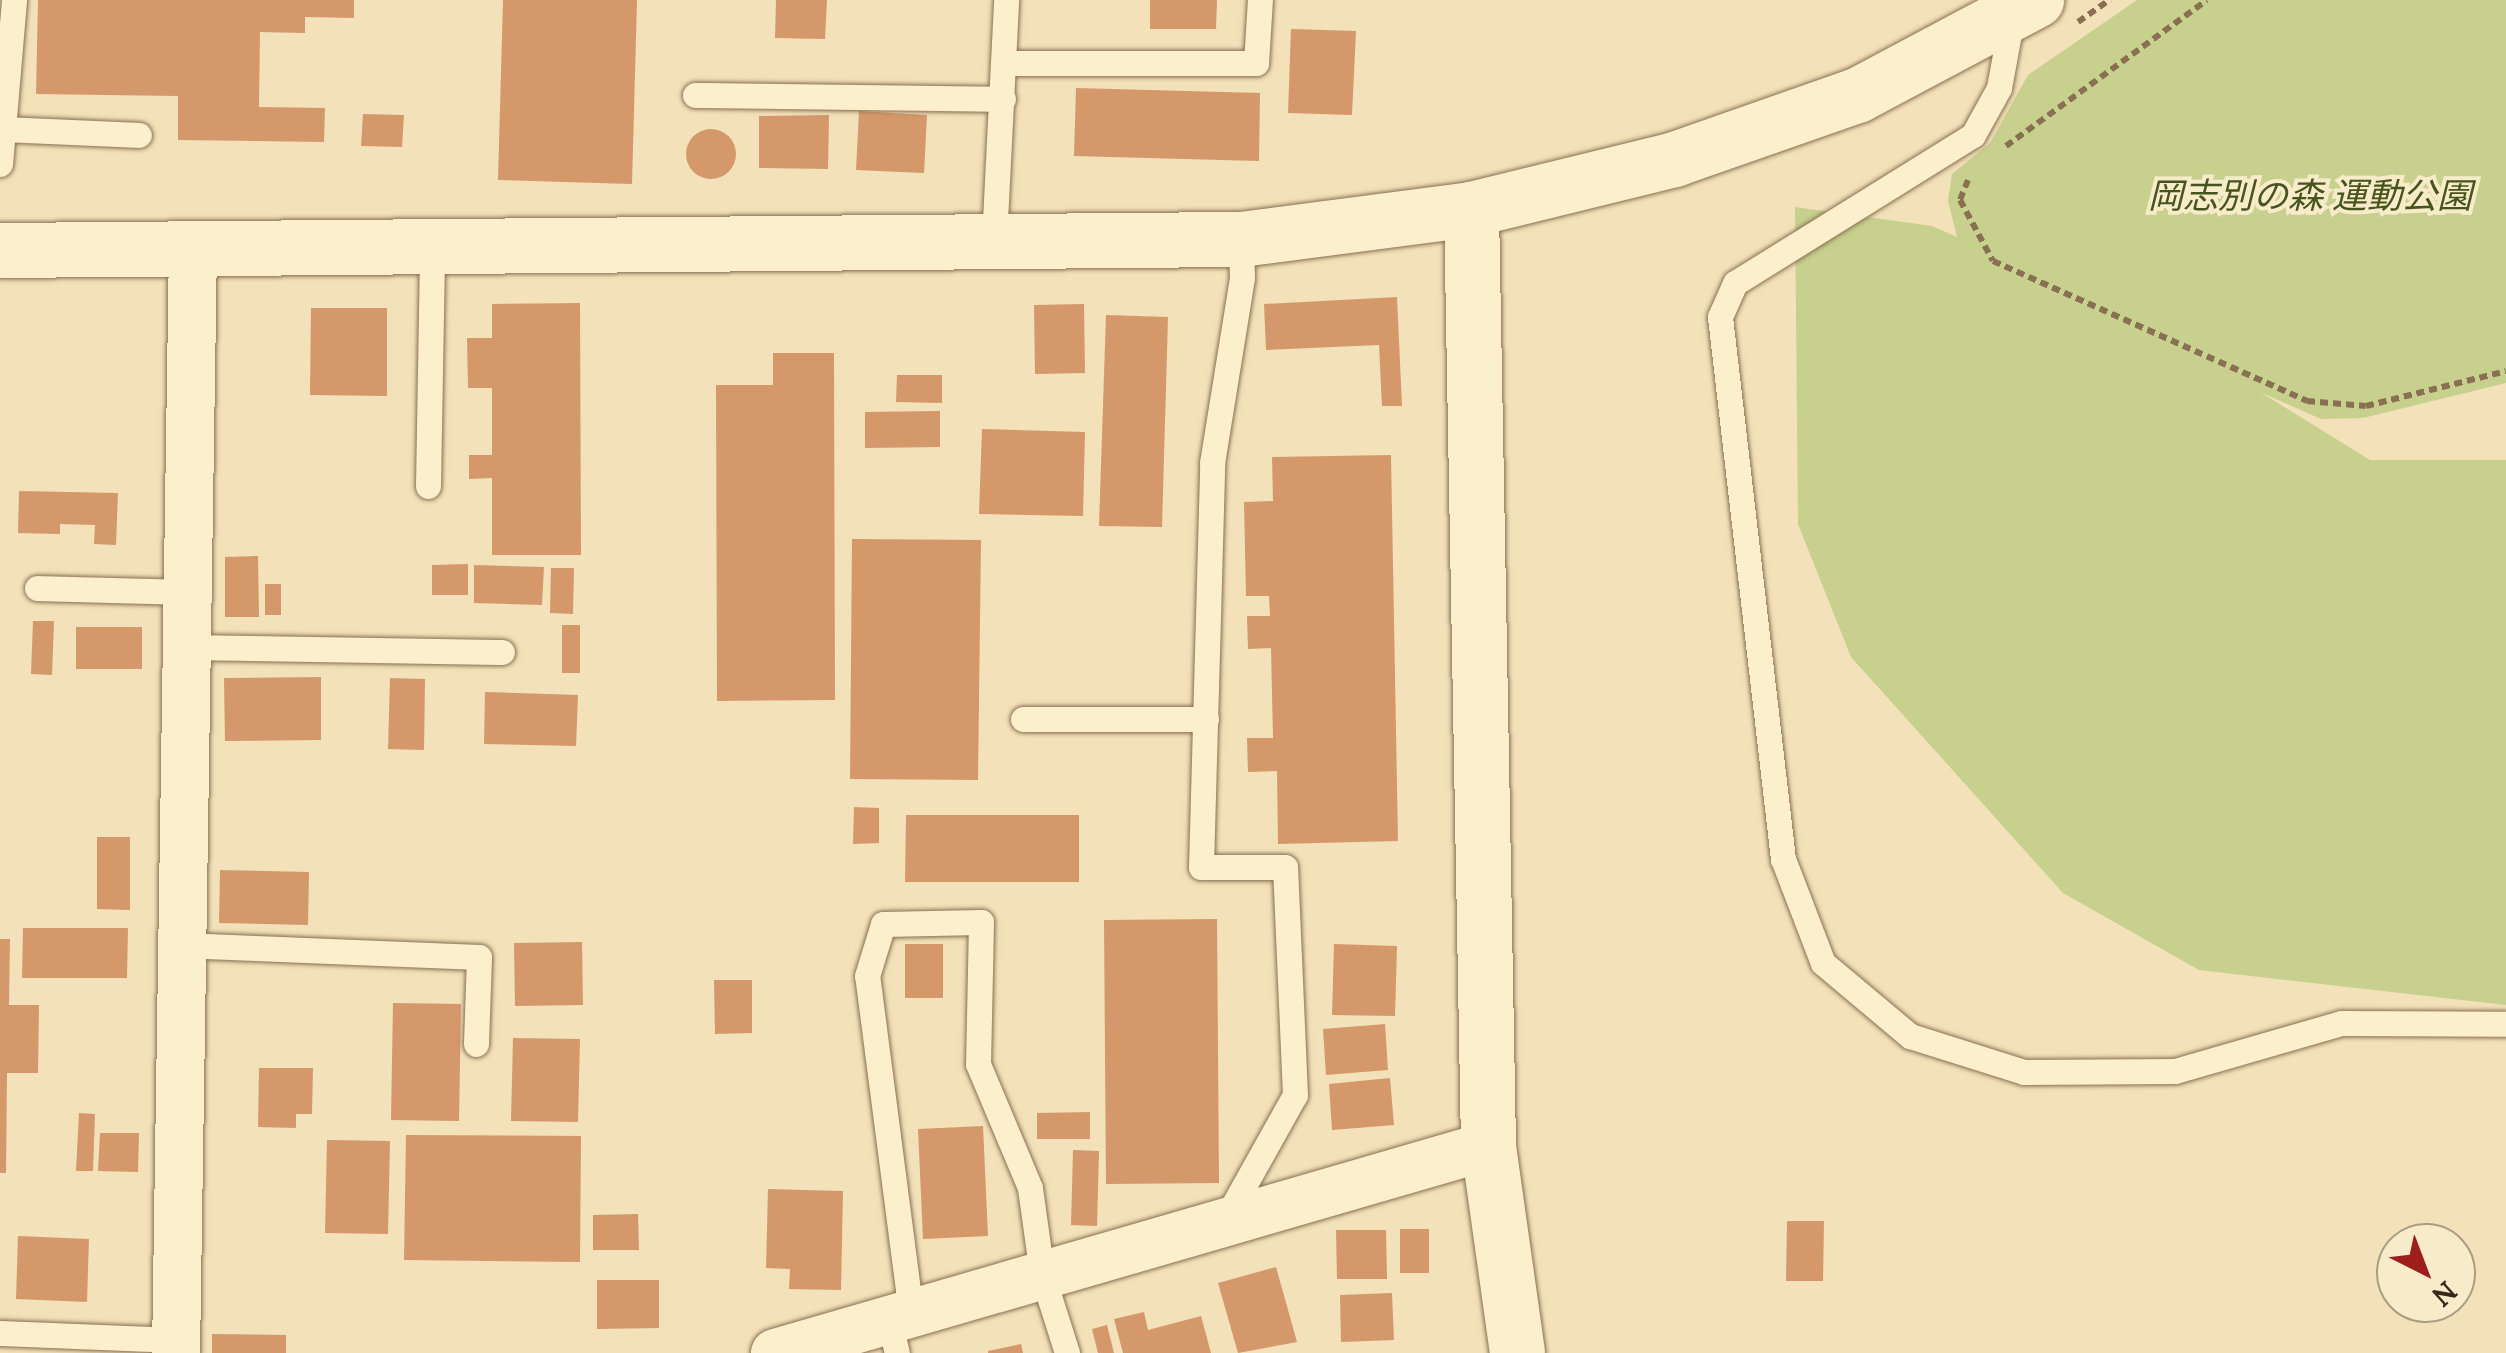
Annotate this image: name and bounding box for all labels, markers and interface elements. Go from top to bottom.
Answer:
park label: 岡志別の森 運動公園 [2148,175,2472,217]
north arrow [2376,1223,2476,1323]
text: N [2425,1273,2465,1314]

